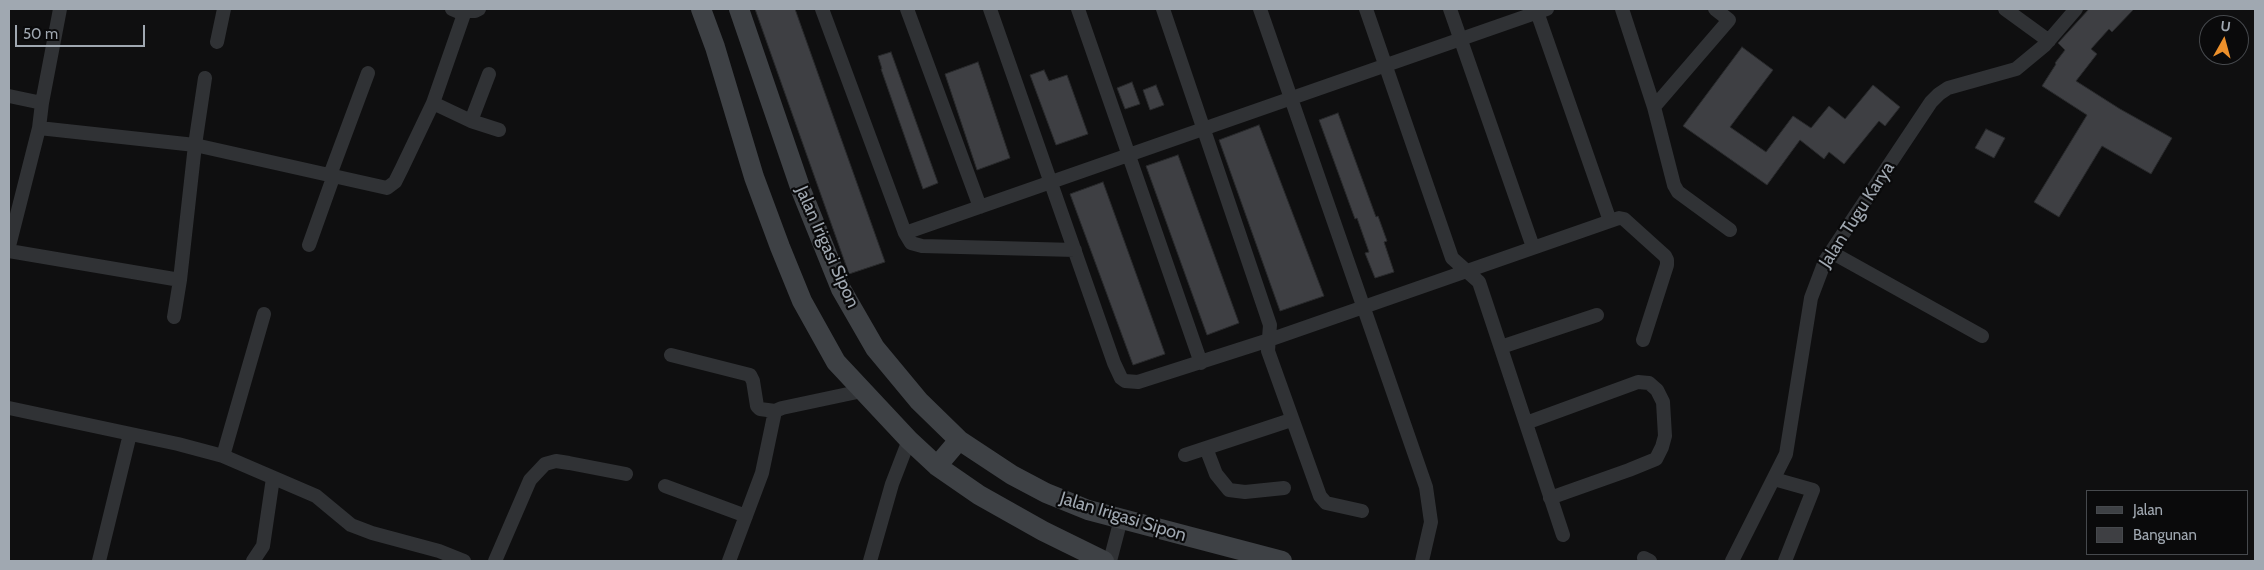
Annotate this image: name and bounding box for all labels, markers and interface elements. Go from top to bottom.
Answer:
scale bar [18,15,148,47]
north arrow [2199,15,2249,65]
text: U [2220,17,2232,36]
text: 50 m [23,25,58,43]
street label: Jalan Tugu Karya [1815,158,1899,272]
street label: Jalan Irigasi Sipon [790,183,864,311]
street label: Jalan Irigasi Sipon [1057,488,1189,546]
legend [2086,490,2249,555]
text: Jalan [2133,501,2163,519]
text: Bangunan [2133,526,2197,544]

